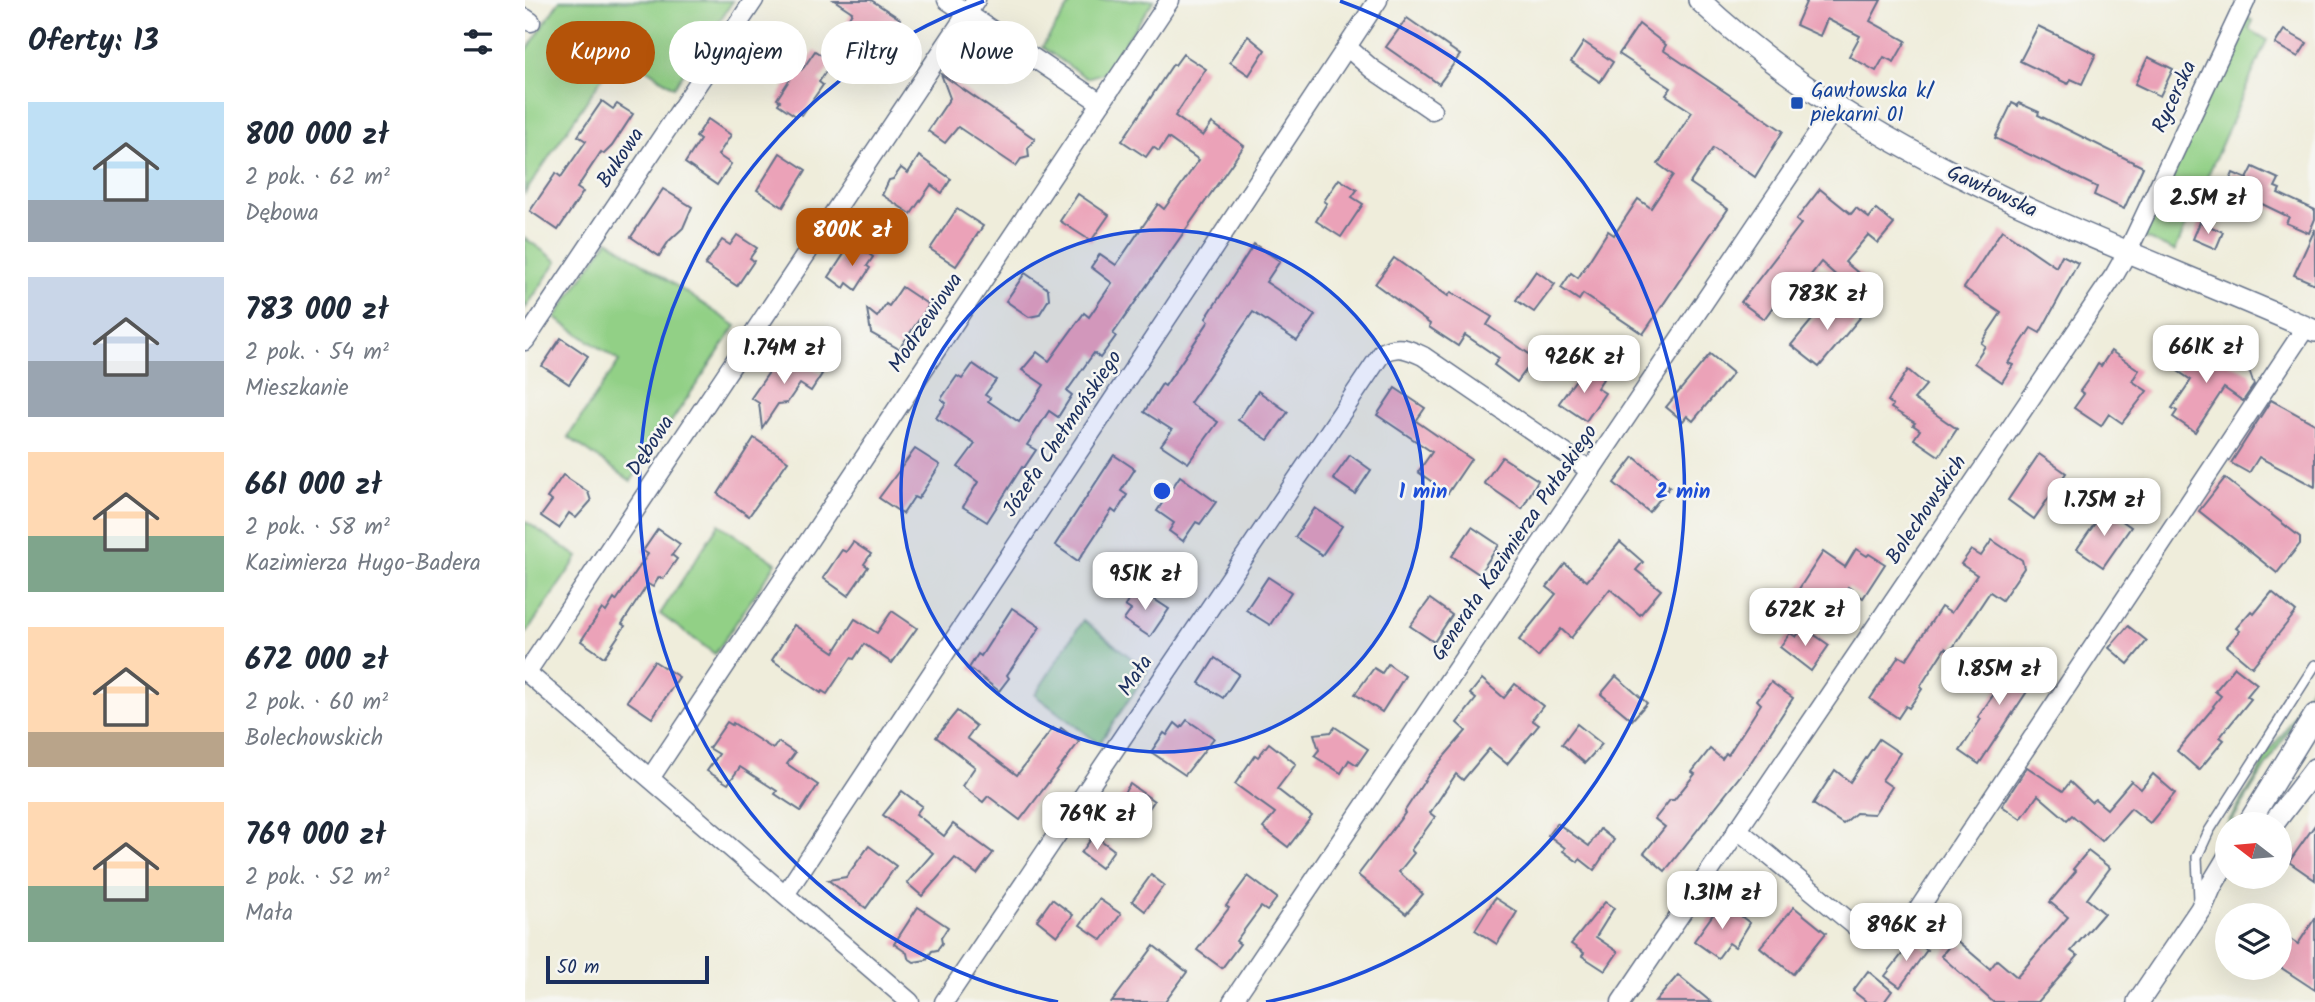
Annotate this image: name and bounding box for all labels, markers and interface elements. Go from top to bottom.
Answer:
text: Oferty: 13 [28,18,159,66]
chip: Kupno [546,21,655,84]
chip: Wynajem [669,21,807,84]
chip: Filtry [821,21,922,84]
chip: Nowe [936,21,1038,84]
icon: filters [459,23,497,61]
street label: Rycerska [2144,55,2206,139]
place label: Gawłowska k/ piekarni 01 [1810,75,1935,132]
marker: Gawłowska k/ piekarni 01 [1789,95,1805,111]
text: 800 000 zł [245,112,389,160]
street label: Bukowa [589,121,653,195]
icon: home [84,130,168,214]
street label: Gawłowska [1941,157,2043,227]
text: 2 pok. · 62 m² [245,160,390,196]
pin: 2.5M zł [2143,176,2273,236]
text: 2.5M zł [2170,181,2246,217]
text: Dębowa [245,196,319,232]
pin: 800K zł [787,208,917,268]
text: 800K zł [812,213,892,249]
street label: Modrzewiowa [880,266,972,380]
pin: 783K zł [1762,272,1892,332]
text: 783K zł [1787,277,1867,313]
text: 783 000 zł [245,287,388,335]
icon: home [84,305,168,389]
pin: 1.74M zł [712,326,856,386]
pin: 661K zł [2141,326,2271,385]
text: 661K zł [2169,330,2243,366]
text: 1.74M zł [743,331,825,367]
text: 2 pok. · 54 m² [245,335,389,371]
pin: 926K zł [1519,336,1649,395]
text: 926K zł [1544,340,1624,376]
street label: Józefa Chełmońskiego [995,344,1131,524]
text: Mieszkanie [245,371,349,407]
street label: Dębowa [619,409,683,483]
street label: Generała Kazimierza Pułaskiego [1423,418,1607,668]
street label: Bolechowskich [1878,448,1976,572]
text: 661 000 zł [245,462,382,510]
text: 1 min [1399,476,1447,509]
text: 2 min [1656,476,1710,509]
pin: 1.75M zł [2032,478,2176,538]
centre of rings [1150,479,1174,503]
icon: home [84,480,168,564]
text: 1.75M zł [2064,483,2144,519]
text: 2 pok. · 58 m² [245,510,390,546]
text: Kazimierza Hugo-Badera [245,546,481,582]
pin: 951K zł [1080,552,1210,612]
text: 951K zł [1109,557,1181,593]
pin: 672K zł [1740,588,1870,648]
text: 672K zł [1765,593,1845,629]
text: 672 000 zł [245,637,388,685]
pin: 1.85M zł [1927,648,2071,707]
street label: Mała [1110,649,1162,703]
text: 1.85M zł [1957,652,2041,688]
icon: home [84,655,168,739]
text: 2 pok. · 60 m² [245,685,388,721]
text: Bolechowskich [245,721,383,757]
pin: 769K zł [1032,792,1162,852]
text: 769K zł [1058,797,1136,833]
text: 769 000 zł [245,812,386,860]
north arrow [2215,812,2293,889]
map controls [2215,812,2292,980]
icon: home [84,830,168,914]
text: 2 pok. · 52 m² [245,860,389,896]
pin: 1.31M zł [1650,872,1794,931]
text: 1.31M zł [1683,876,1761,912]
text: Mała [245,896,293,932]
button: layers [2215,903,2292,980]
pin: 896K zł [1841,904,1971,963]
text: 896K zł [1866,908,1946,944]
scale bar [546,953,709,985]
text: 50 m [557,953,599,983]

